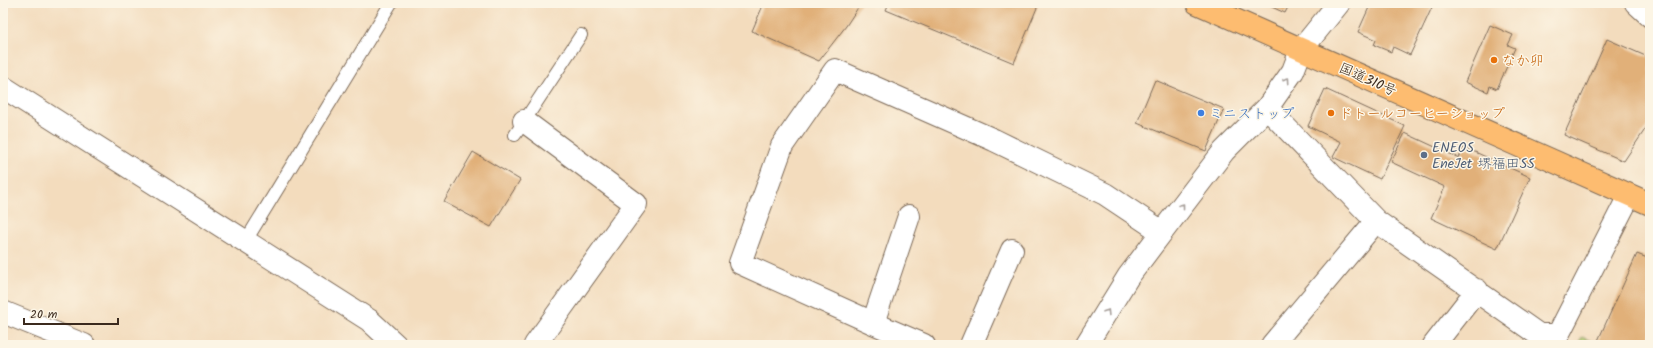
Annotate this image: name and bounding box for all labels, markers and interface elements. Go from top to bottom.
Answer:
place label: なか卯 [1502,50,1544,72]
marker: なか卯 [1489,55,1499,65]
street label: 国道310号 [1335,57,1400,102]
one-way arrow [1282,78,1289,85]
place label: ミニストップ [1209,103,1294,125]
place label: ドトールコーヒーショップ [1339,103,1505,125]
marker: ミニストップ [1196,108,1206,118]
marker: ドトールコーヒーショップ [1326,108,1336,118]
place label: ENEOS EneJet 堺福田SS [1432,137,1535,175]
marker: ENEOS EneJet 堺福田SS [1419,150,1429,160]
one-way arrow [1177,204,1184,211]
scale bar [24,300,118,326]
text: 20 m [30,305,58,324]
one-way arrow [1102,309,1109,316]

